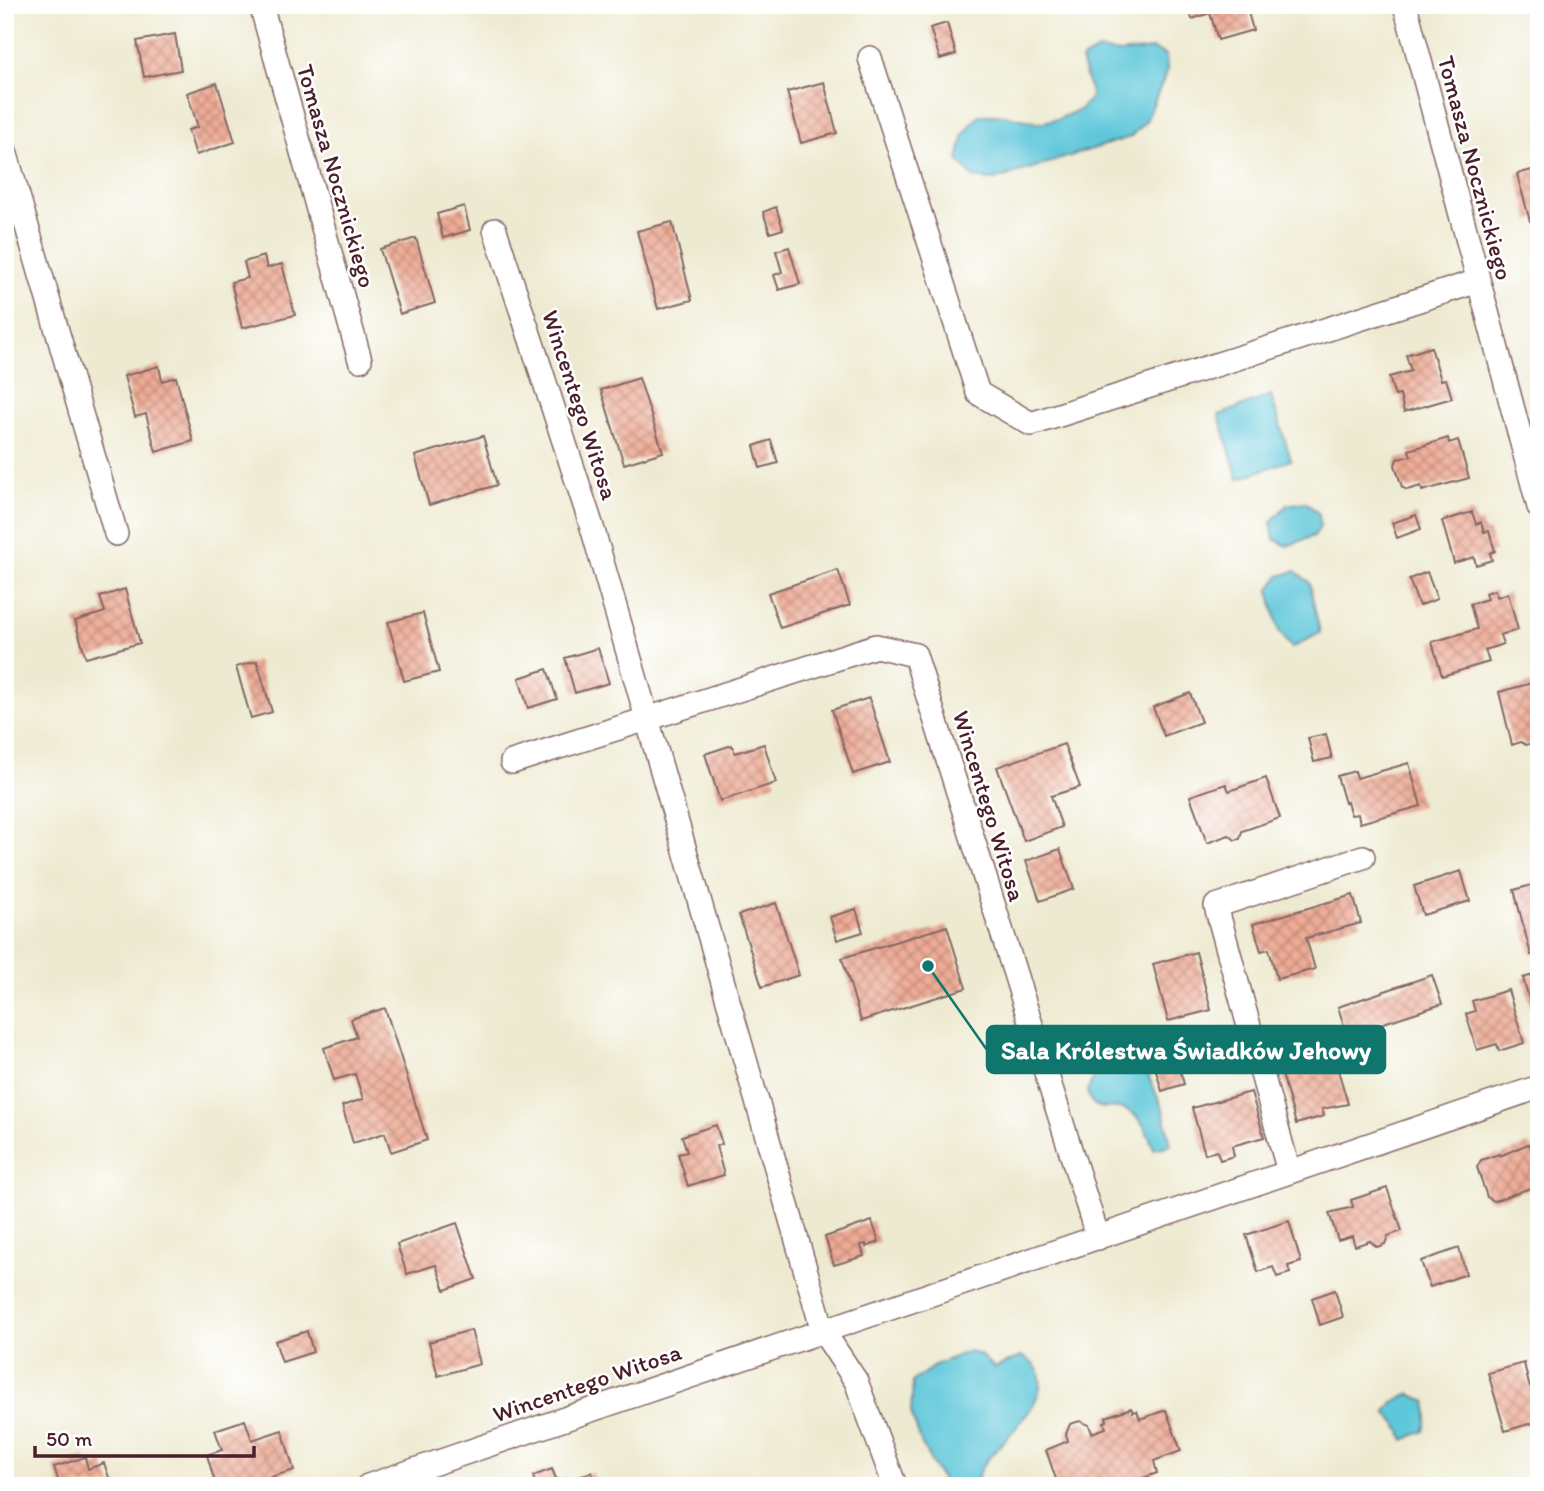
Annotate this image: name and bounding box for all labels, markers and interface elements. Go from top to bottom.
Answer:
street label: Tomasza Nocznickiego [1432,53,1519,283]
street label: Tomasza Nocznickiego [291,61,382,291]
street label: Wincentego Witosa [536,306,625,504]
street label: Wincentego Witosa [947,707,1032,905]
callout: Sala Królestwa Świadków Jehowy [987,1026,1385,1073]
text: Sala Królestwa Świadków Jehowy [1001,1034,1372,1066]
street label: Wincentego Witosa [489,1336,685,1428]
scale bar [35,1414,254,1458]
text: 50 m [46,1426,93,1451]

